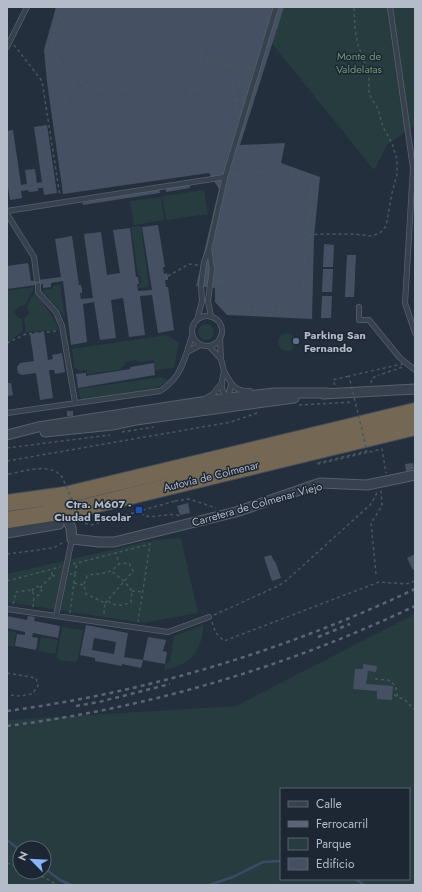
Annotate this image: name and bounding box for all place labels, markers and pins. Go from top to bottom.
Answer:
place label: Parking San Fernando [304,327,366,356]
marker: Parking San Fernando [291,336,301,346]
place label: Ctra. M607 - Ciudad Escolar [54,496,132,525]
marker: Ctra. M607 - Ciudad Escolar [134,505,144,515]

